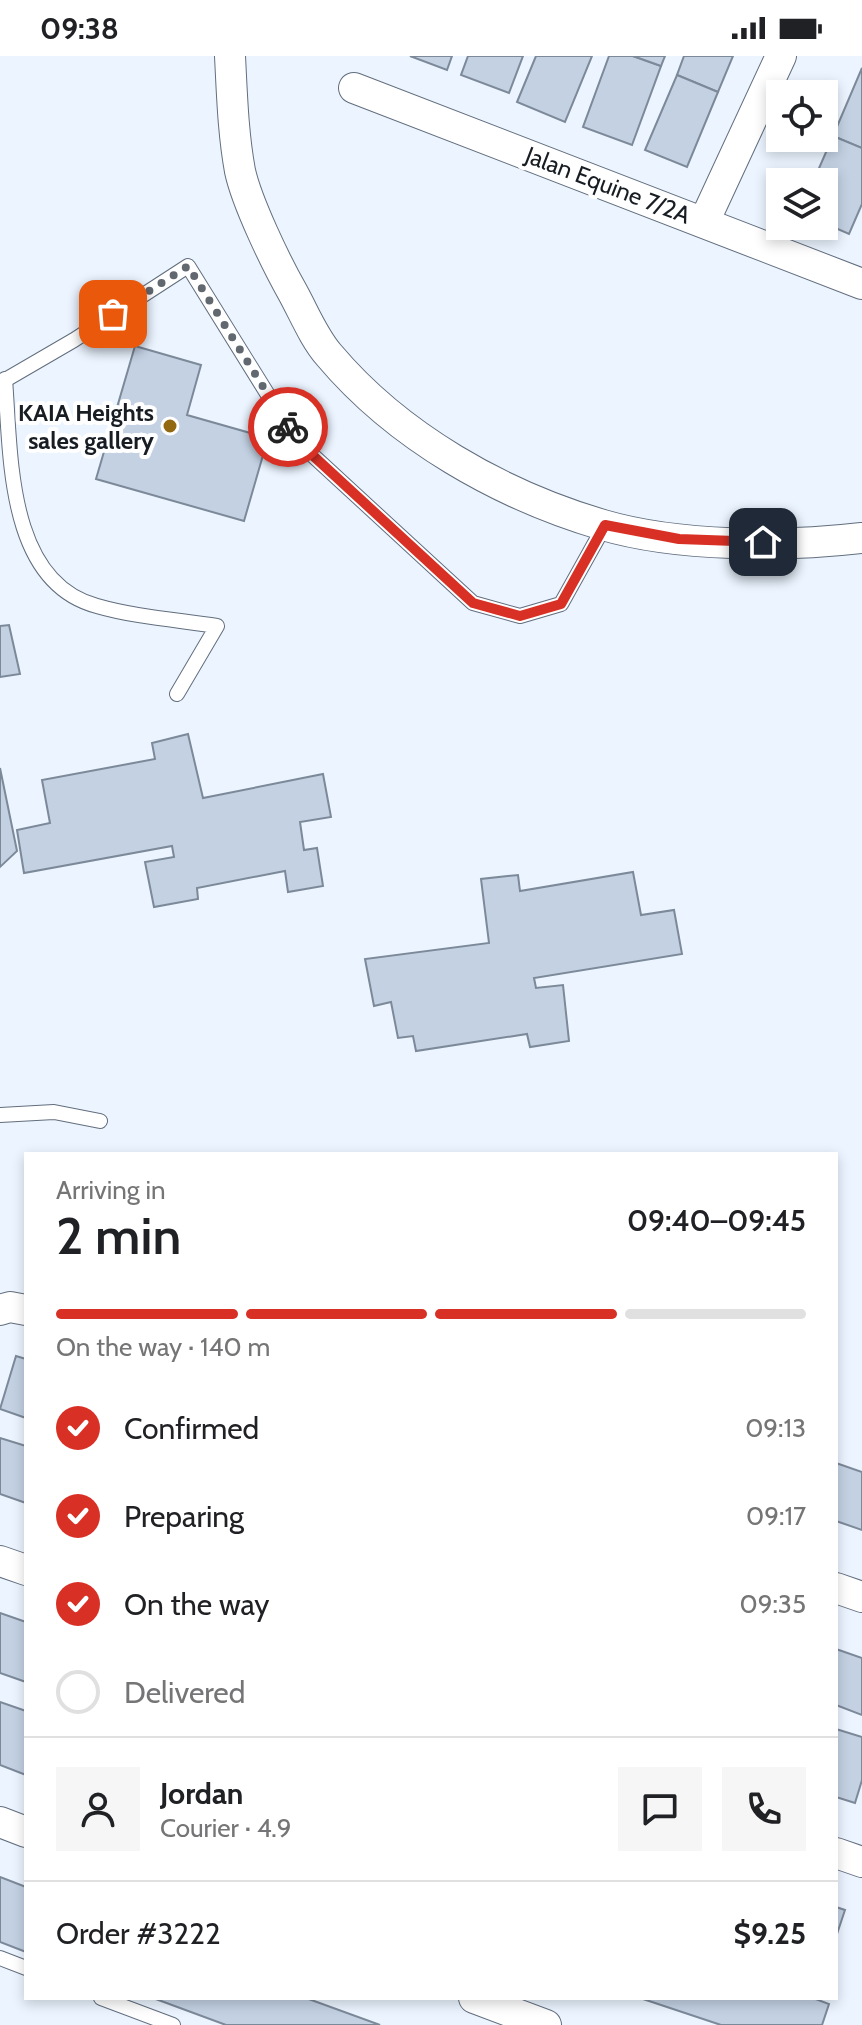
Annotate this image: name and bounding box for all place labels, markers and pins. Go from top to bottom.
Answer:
pin [79,280,147,348]
place label: KAIA Heights sales gallery [18,398,154,455]
marker: KAIA Heights sales gallery [161,417,179,435]
pin [729,508,797,576]

